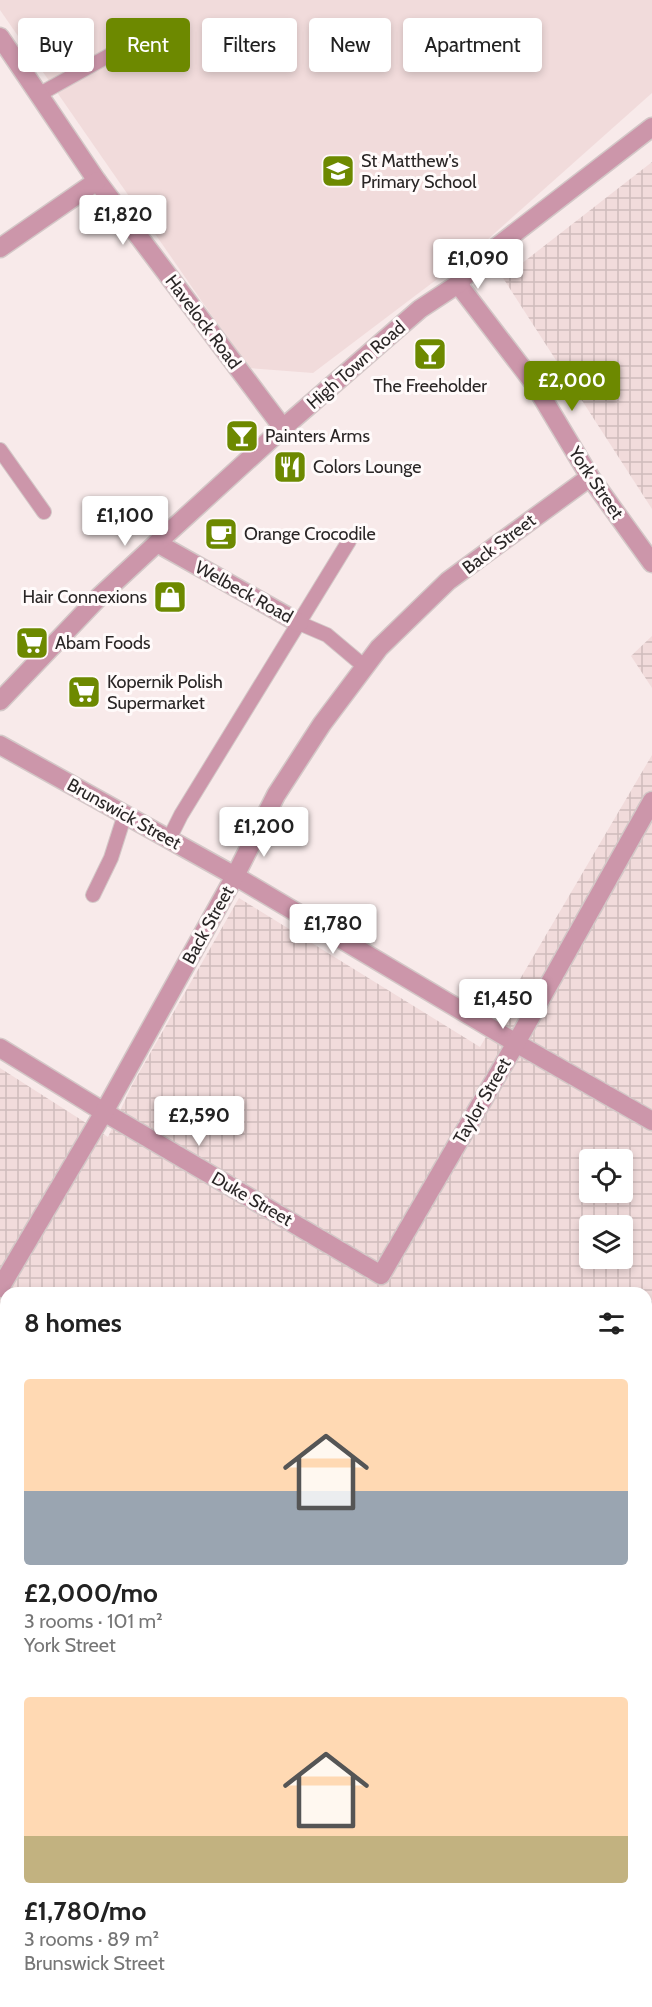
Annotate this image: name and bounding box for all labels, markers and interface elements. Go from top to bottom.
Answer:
chip: Buy [18,18,94,72]
chip: Rent [106,18,190,72]
chip: Filters [202,18,297,72]
chip: New [309,18,391,72]
chip: Apartment [403,18,542,72]
place label: St Matthew's Primary School [361,150,477,193]
school or university icon: St Matthew's Primary School [320,153,356,189]
pin: £1,820 [74,195,172,246]
text: £1,820 [93,202,153,226]
pin: £1,090 [429,239,527,290]
text: £1,090 [447,246,509,270]
street label: Havelock Road [160,271,246,373]
street label: High Town Road [302,316,410,414]
bar icon: The Freeholder [412,336,448,372]
pin: £2,000 [523,361,621,412]
text: £2,000 [538,368,606,392]
place label: The Freeholder [373,375,487,397]
bar icon: Painters Arms [224,418,260,454]
place label: Painters Arms [265,425,370,447]
street label: York Street [563,442,628,523]
restaurant icon: Colors Lounge [272,449,308,485]
place label: Colors Lounge [313,456,421,478]
pin: £1,100 [76,496,174,547]
text: £1,100 [96,503,154,527]
street label: Back Street [458,509,540,579]
cafe icon: Orange Crocodile [203,516,239,552]
place label: Orange Crocodile [244,523,376,545]
street label: Welbeck Road [191,556,297,628]
shop icon: Hair Connexions [152,579,188,615]
place label: Hair Connexions [23,586,147,608]
supermarket icon: Abam Foods [14,625,50,661]
place label: Abam Foods [55,632,150,654]
place label: Kopernik Polish Supermarket [107,671,223,714]
supermarket icon: Kopernik Polish Supermarket [66,674,102,710]
street label: Brunswick Street [63,774,185,854]
pin: £1,200 [215,807,313,858]
text: £1,200 [233,814,295,838]
street label: Back Street [178,882,238,968]
pin: £1,780 [284,904,382,955]
text: £1,780 [304,911,362,935]
pin: £1,450 [454,979,552,1030]
text: £1,450 [473,986,533,1010]
street label: Taylor Street [448,1054,516,1148]
pin: £2,590 [150,1096,248,1147]
text: £2,590 [168,1103,230,1127]
map controls [579,1149,633,1269]
button: locate [579,1149,633,1203]
street label: Duke Street [208,1167,296,1231]
button: layers [579,1215,633,1269]
text: 8 homes [24,1307,122,1339]
icon: filters [595,1307,628,1340]
icon: home [272,1418,380,1526]
text: £2,000/mo [24,1577,158,1609]
text: 3 rooms · 101 m² [24,1609,163,1633]
text: York Street [24,1633,116,1657]
icon: home [272,1736,380,1844]
text: £1,780/mo [24,1895,146,1927]
text: 3 rooms · 89 m² [24,1927,159,1951]
text: Brunswick Street [24,1951,165,1975]

